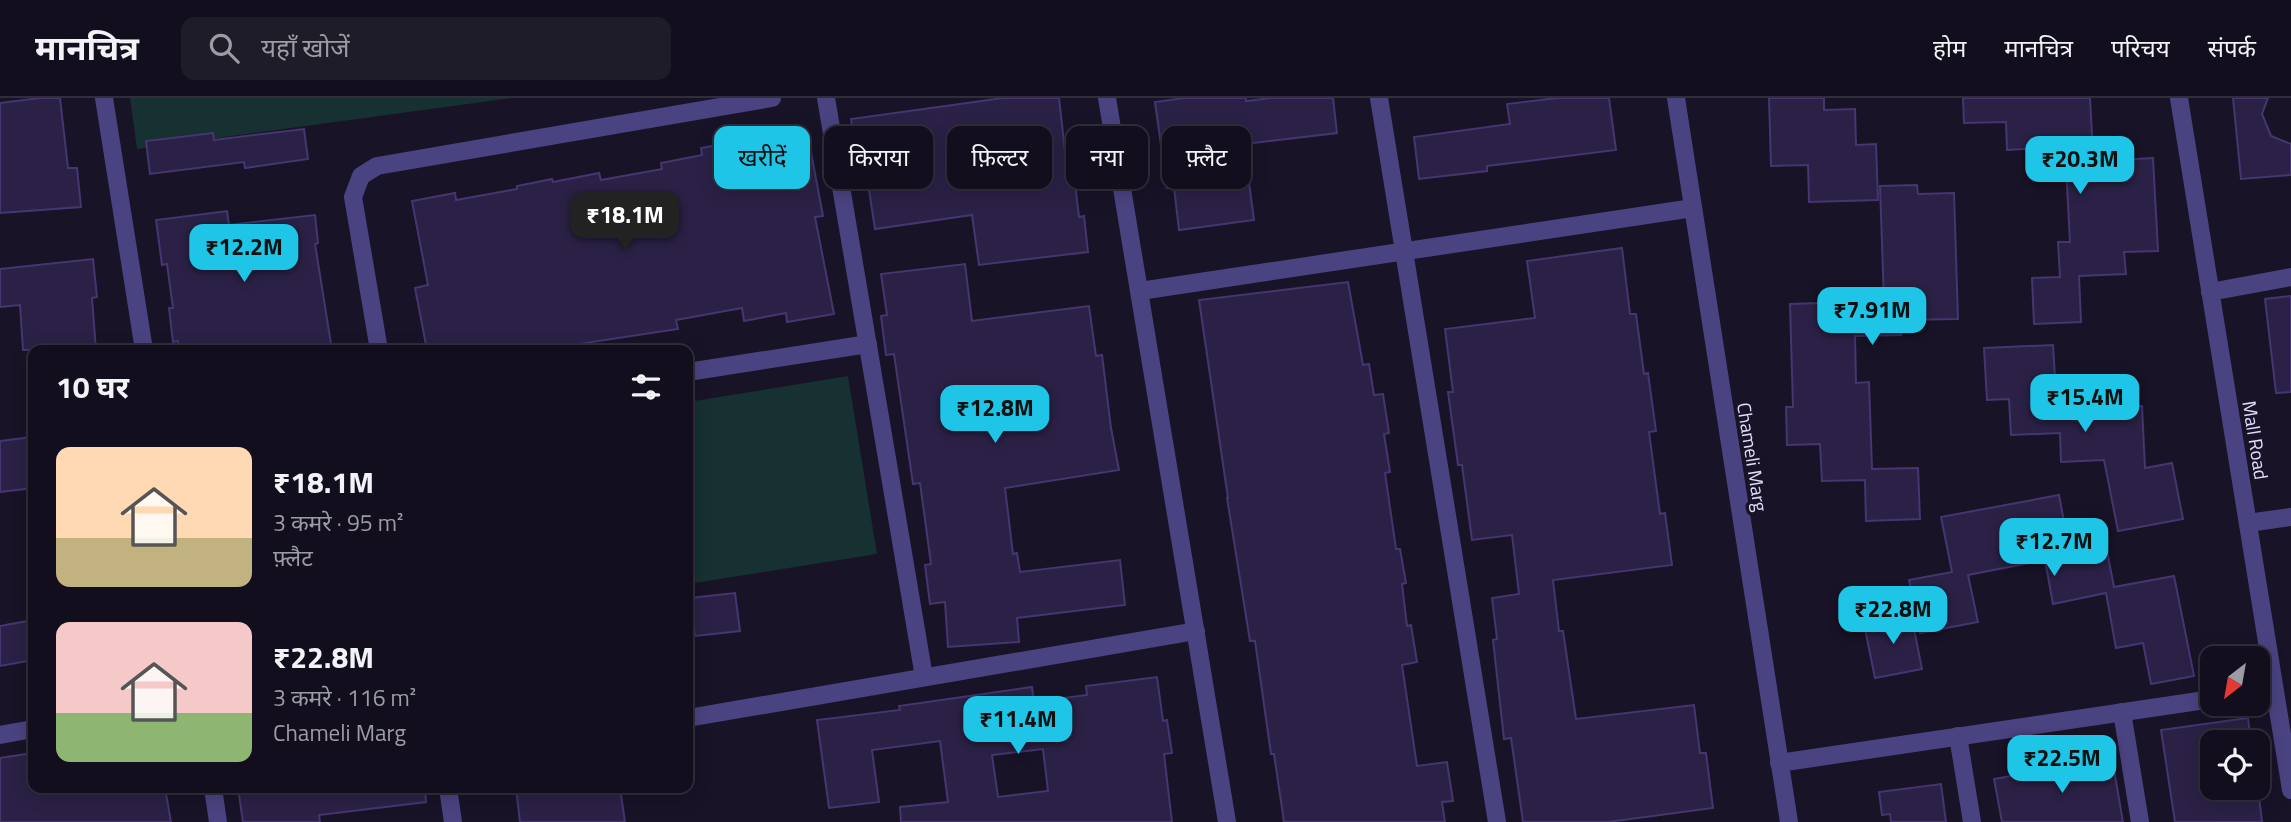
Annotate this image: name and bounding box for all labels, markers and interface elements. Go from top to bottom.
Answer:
search box [181,17,671,80]
text: मानचित्र [35,23,139,73]
text: यहाँ खोजें [261,28,350,67]
icon: search [205,29,243,67]
text: होम [1933,30,1966,66]
text: मानचित्र [2004,30,2073,66]
text: परिचय [2111,30,2170,66]
text: संपर्क [2208,30,2256,66]
chip: खरीदें [714,126,810,189]
chip: किराया [824,126,933,189]
chip: फ़िल्टर [947,126,1052,189]
chip: नया [1066,126,1148,189]
chip: फ़्लैट [1162,126,1251,189]
pin: ₹20.3M [2023,136,2137,196]
text: ₹20.3M [2041,141,2119,176]
pin: ₹18.1M [568,192,682,252]
text: ₹18.1M [586,197,664,232]
pin: ₹12.2M [187,225,301,284]
text: ₹12.2M [205,229,283,264]
pin: ₹7.91M [1815,288,1929,347]
text: ₹7.91M [1833,292,1911,327]
text: 10 घर [56,364,129,410]
icon: filters [627,368,665,406]
pin: ₹15.4M [2028,374,2142,434]
text: ₹15.4M [2046,379,2124,414]
pin: ₹12.8M [938,386,1052,445]
text: ₹12.8M [956,390,1034,425]
street label: Mall Road [2235,398,2277,482]
street label: Chameli Marg [1730,400,1776,514]
text: ₹18.1M [273,459,374,505]
icon: home [112,475,196,559]
text: 3 कमरे · 95 m² [273,505,403,540]
pin: ₹12.7M [1997,518,2111,578]
text: ₹12.7M [2015,523,2093,558]
text: फ़्लैट [273,540,313,575]
pin: ₹22.8M [1836,587,1950,646]
text: ₹22.8M [1854,591,1932,626]
text: ₹22.8M [273,634,374,680]
north arrow [2200,646,2270,716]
map controls [2200,646,2270,800]
icon: home [112,650,196,734]
text: 3 कमरे · 116 m² [273,680,416,715]
pin: ₹11.4M [961,696,1075,756]
text: ₹11.4M [979,701,1057,736]
text: Chameli Marg [273,715,406,750]
button: locate [2200,730,2270,800]
pin: ₹22.5M [2005,736,2119,795]
text: ₹22.5M [2023,740,2101,775]

